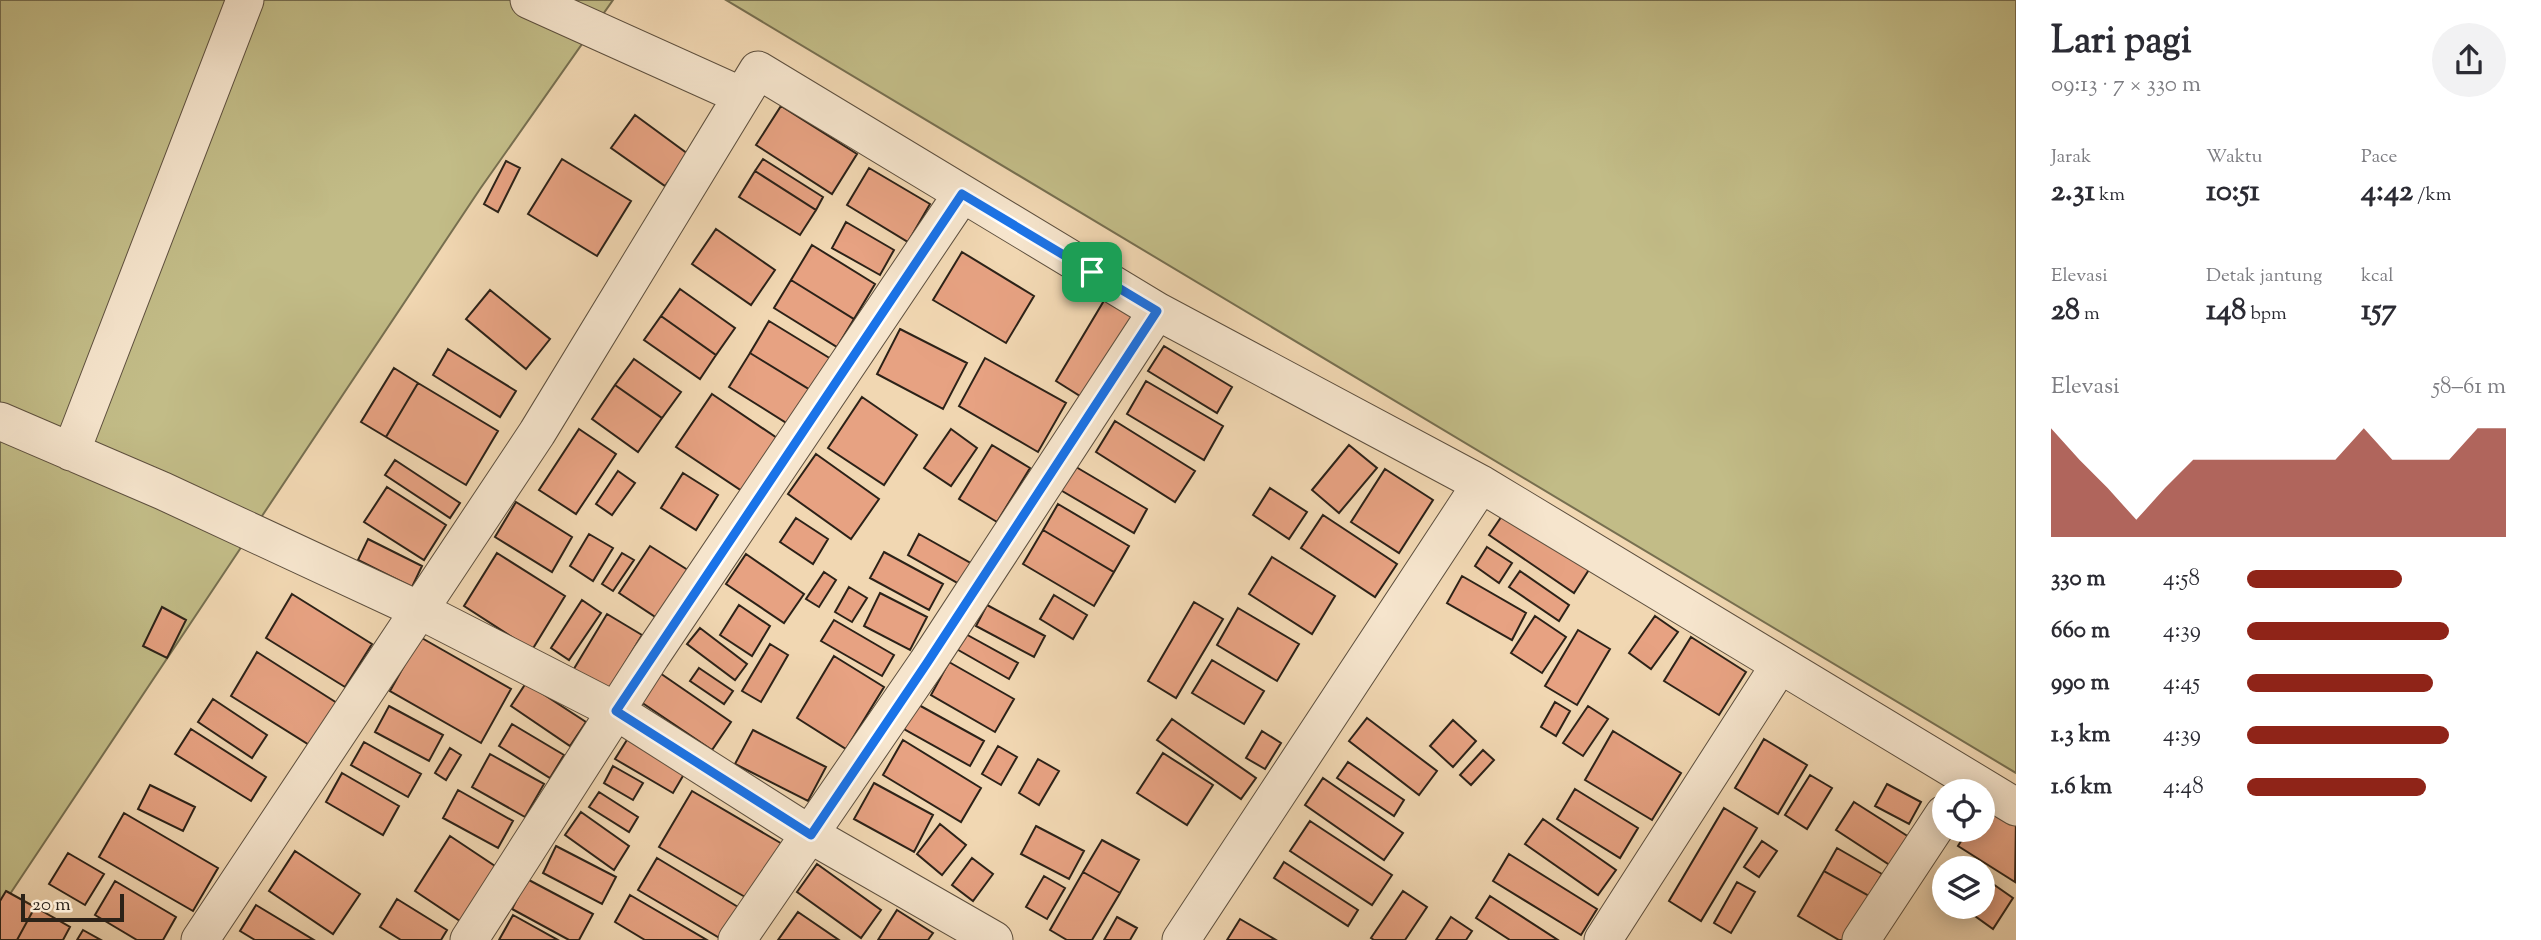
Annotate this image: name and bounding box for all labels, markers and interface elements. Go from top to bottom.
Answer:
text: Lari pagi [2051,16,2191,70]
button: share [2432,23,2506,97]
text: 09:13 · 7 × 330 m [2051,69,2201,102]
text: Jarak [2051,144,2091,171]
text: Waktu [2206,144,2262,171]
text: Pace [2361,144,2397,171]
text: 2.31 [2051,171,2095,214]
text: 10:51 [2206,171,2260,214]
text: 4:42 [2361,171,2413,214]
text: km [2095,182,2125,209]
text: /km [2413,182,2452,209]
pin [1062,242,1122,302]
icon: arrive [1073,253,1111,291]
text: Elevasi [2051,263,2108,290]
text: Detak jantung [2206,263,2322,290]
text: kcal [2361,263,2394,290]
text: 28 [2051,290,2080,333]
text: 148 [2206,290,2246,333]
text: 157 [2361,290,2397,333]
text: m [2080,301,2100,328]
text: bpm [2246,301,2287,328]
text: Elevasi [2051,371,2120,404]
text: 58–61 m [2432,371,2506,404]
text: 330 m [2051,563,2105,596]
text: 4:58 [2163,563,2200,596]
text: 660 m [2051,615,2110,648]
text: 4:39 [2163,615,2201,648]
text: 990 m [2051,667,2109,700]
text: 4:45 [2163,667,2200,700]
text: 1.3 km [2051,719,2110,752]
text: 4:39 [2163,719,2201,752]
text: 1.6 km [2051,771,2112,804]
text: 4:48 [2163,771,2204,804]
map controls [1932,779,1995,919]
button: locate [1932,779,1995,842]
button: layers [1932,856,1995,919]
scale bar [21,891,124,923]
text: 20 m [32,892,71,919]

